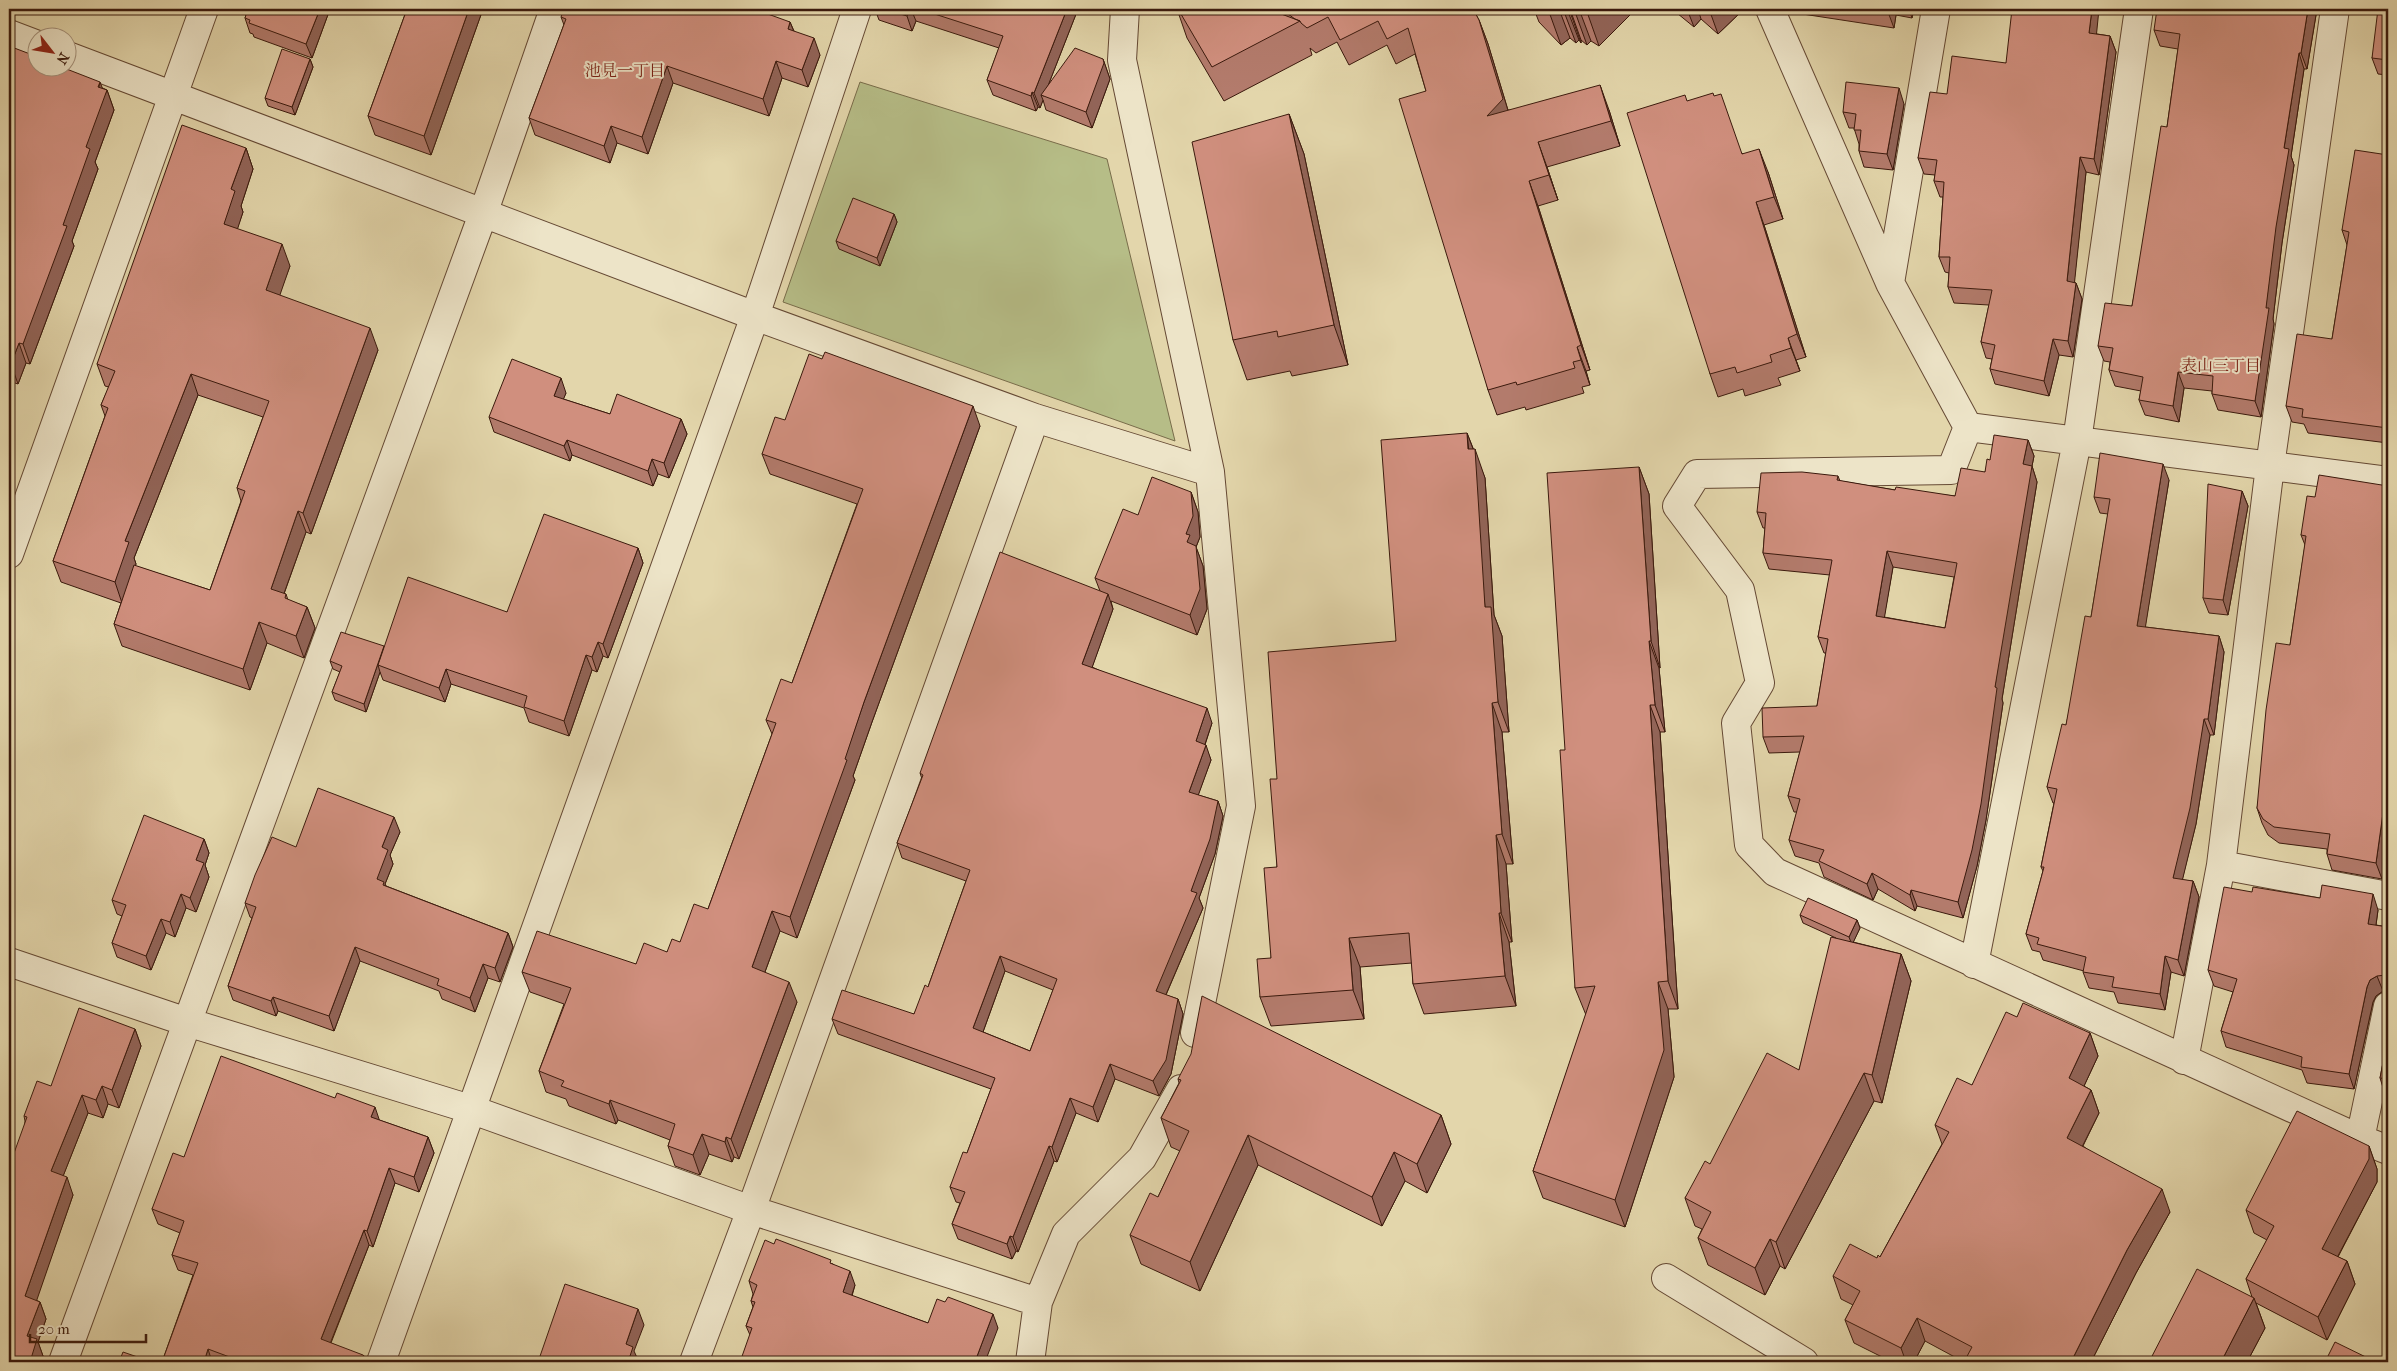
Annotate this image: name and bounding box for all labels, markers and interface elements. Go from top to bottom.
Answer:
north arrow [28,28,78,78]
text: N [52,50,73,68]
district label: 池見一丁目 [585,61,665,80]
district label: 表山三丁目 [2181,356,2261,375]
scale bar [30,1311,146,1343]
text: 20 m [38,1320,70,1338]

